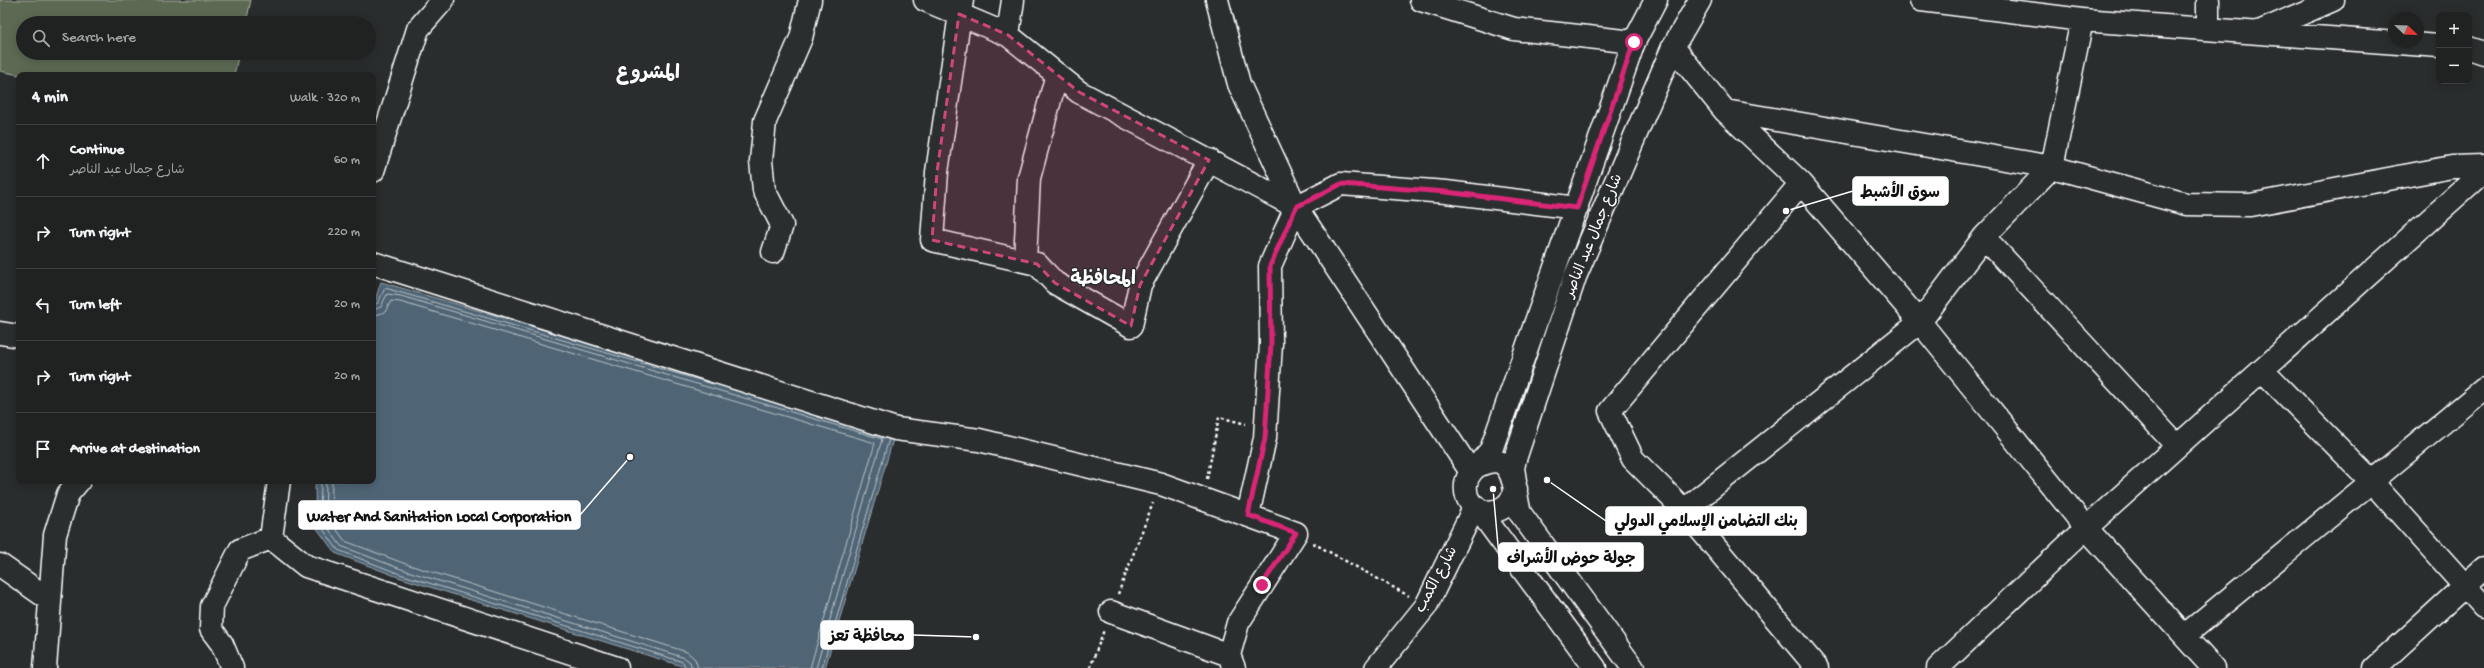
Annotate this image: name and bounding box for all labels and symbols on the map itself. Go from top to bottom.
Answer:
north arrow [2388,12,2424,48]
route start [1625,33,1643,51]
district label: المشروع [616,63,680,86]
street label: شارع جمال عبد الناصر [1561,171,1627,302]
callout: سوق الأشبط [1853,177,1948,205]
text: سوق الأشبط [1860,180,1940,204]
district label: المحافظة [1070,267,1136,292]
callout: Water And Sanitation Local Corporation [299,501,580,529]
callout: بنك التضامن الإسلامي الدولي [1606,507,1806,535]
text: Water And Sanitation Local Corporation [306,509,572,528]
text: بنك التضامن الإسلامي الدولي [1614,513,1798,535]
callout: جولة حوض الأشراف [1499,543,1643,571]
street label: شارع الكمب [1412,544,1462,616]
text: جولة حوض الأشراف [1507,546,1635,570]
route end [1253,576,1271,594]
callout: محافظة تعز [821,621,913,649]
text: محافظة تعز [827,627,905,648]

